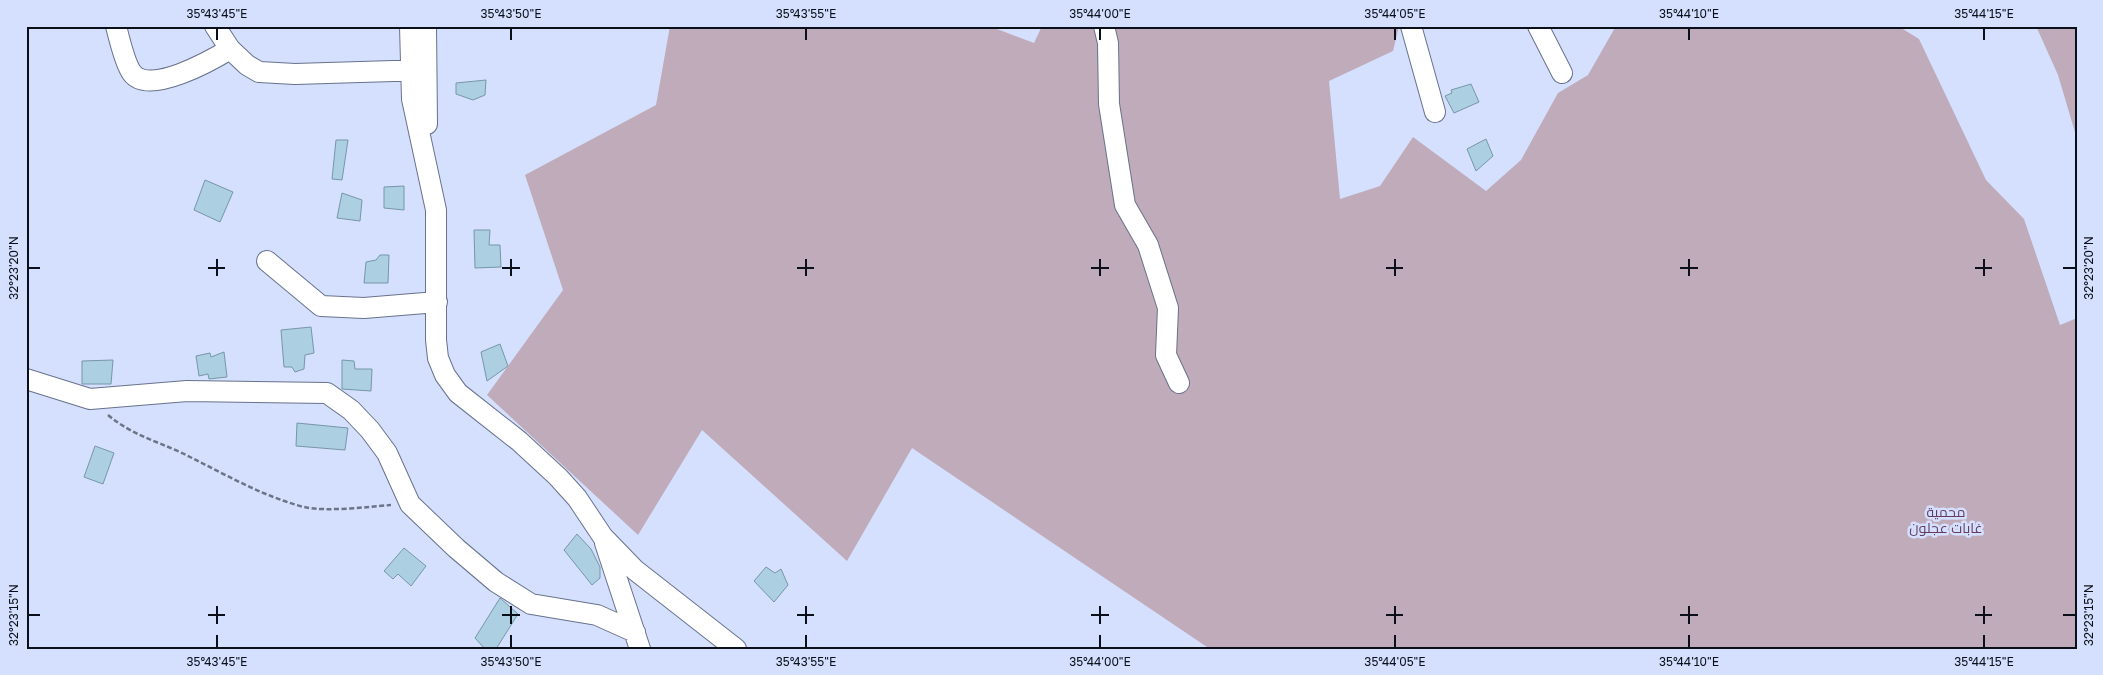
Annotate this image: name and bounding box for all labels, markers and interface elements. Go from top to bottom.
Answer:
text: 35°43'45"E [187,6,247,21]
text: 35°43'50"E [481,6,541,21]
text: 35°43'55"E [776,6,836,21]
text: 35°44'00"E [1069,6,1131,21]
text: 35°44'05"E [1364,6,1426,21]
text: 35°44'10"E [1659,6,1719,21]
text: 35°44'15"E [1954,6,2014,21]
text: 32°23'20"N [6,236,21,300]
text: 32°23'20"N [2081,236,2096,300]
park label: محمية غابات عجلون [1909,503,1983,536]
text: 32°23'15"N [6,584,21,646]
text: 32°23'15"N [2081,584,2096,646]
text: 35°43'45"E [187,654,247,669]
text: 35°43'50"E [481,654,541,669]
text: 35°43'55"E [776,654,836,669]
text: 35°44'00"E [1069,654,1131,669]
text: 35°44'05"E [1364,654,1426,669]
text: 35°44'10"E [1659,654,1719,669]
text: 35°44'15"E [1954,654,2014,669]

